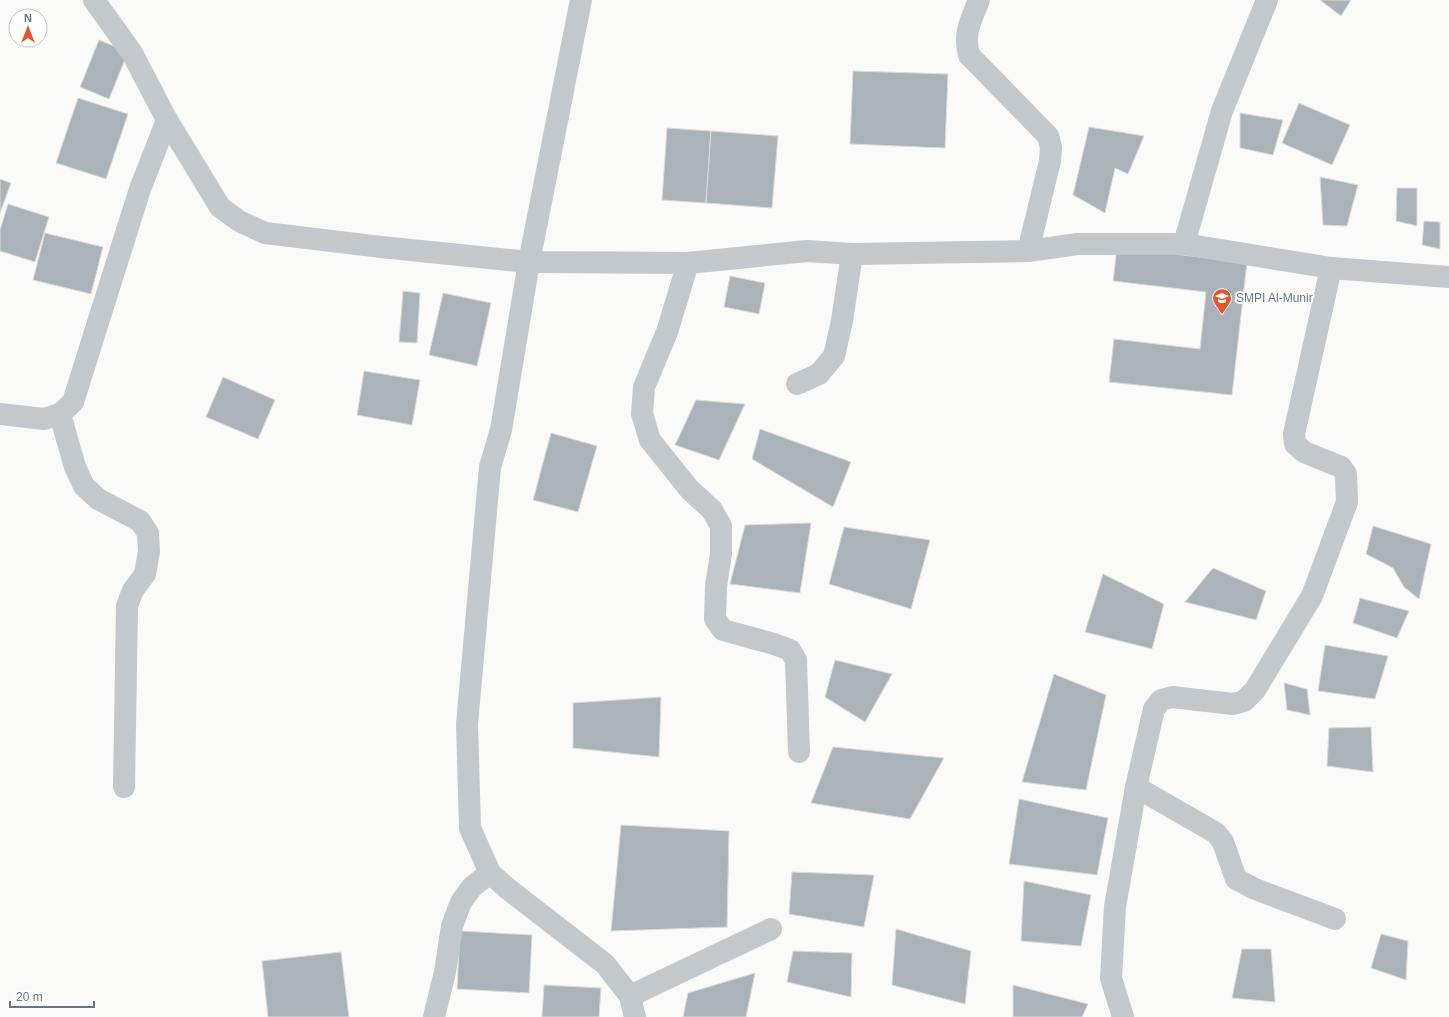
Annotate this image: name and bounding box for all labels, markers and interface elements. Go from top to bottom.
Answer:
north arrow [8,8,48,48]
text: N [24,12,32,24]
school or university icon: SMPI Al-Munir [1211,287,1233,315]
place label: SMPI Al-Munir [1236,291,1313,305]
scale bar [10,983,94,1009]
text: 20 m [16,990,43,1004]

